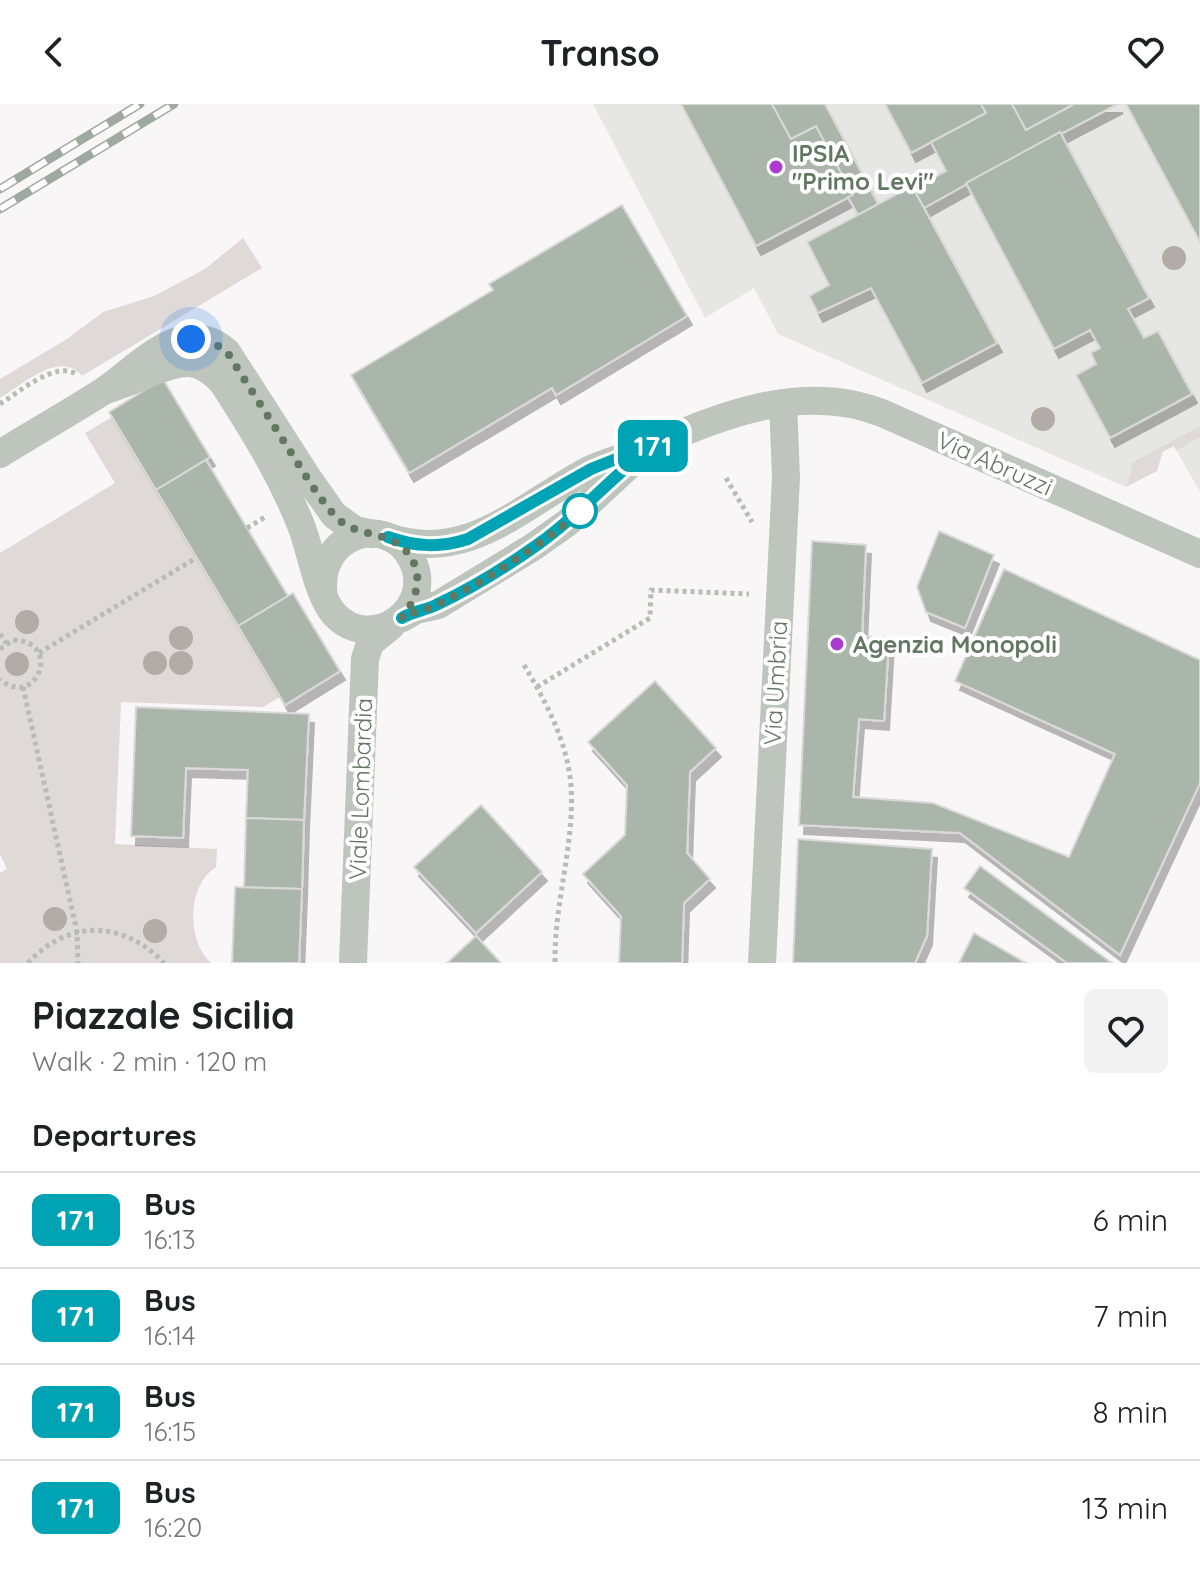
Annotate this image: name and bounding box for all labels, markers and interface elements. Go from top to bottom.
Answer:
icon: back [32,30,76,74]
text: Transo [540,30,660,75]
icon: heart [1124,30,1168,74]
place label: IPSIA "Primo Levi" [792,138,934,196]
marker: IPSIA "Primo Levi" [767,158,785,176]
your location [171,319,211,359]
line badge: 171 [607,420,699,472]
street label: Via Abruzzi [933,424,1057,502]
text: 171 [634,428,672,463]
unlabelled marker [563,494,597,528]
street label: Via Umbria [757,620,793,746]
place label: Agenzia Monopoli [853,629,1057,659]
marker: Agenzia Monopoli [828,635,846,653]
street label: Viale Lombardia [342,697,378,881]
button: heart [1084,989,1168,1073]
text: Piazzale Sicilia [32,991,295,1039]
text: Walk · 2 min · 120 m [32,1045,267,1078]
text: Departures [32,1116,197,1154]
text: Bus [144,1185,196,1223]
text: 6 min [1093,1201,1168,1239]
text: 171 [57,1202,95,1237]
text: 16:13 [144,1223,196,1256]
text: Bus [144,1281,196,1319]
text: 7 min [1093,1297,1168,1335]
text: 171 [57,1298,95,1333]
text: 16:14 [144,1319,195,1352]
text: Bus [144,1377,196,1415]
text: 8 min [1092,1393,1168,1431]
text: 171 [57,1394,95,1429]
text: 16:15 [144,1415,196,1448]
text: Bus [144,1473,196,1511]
text: 13 min [1082,1489,1168,1527]
text: 171 [57,1490,95,1525]
text: 16:20 [144,1511,202,1544]

